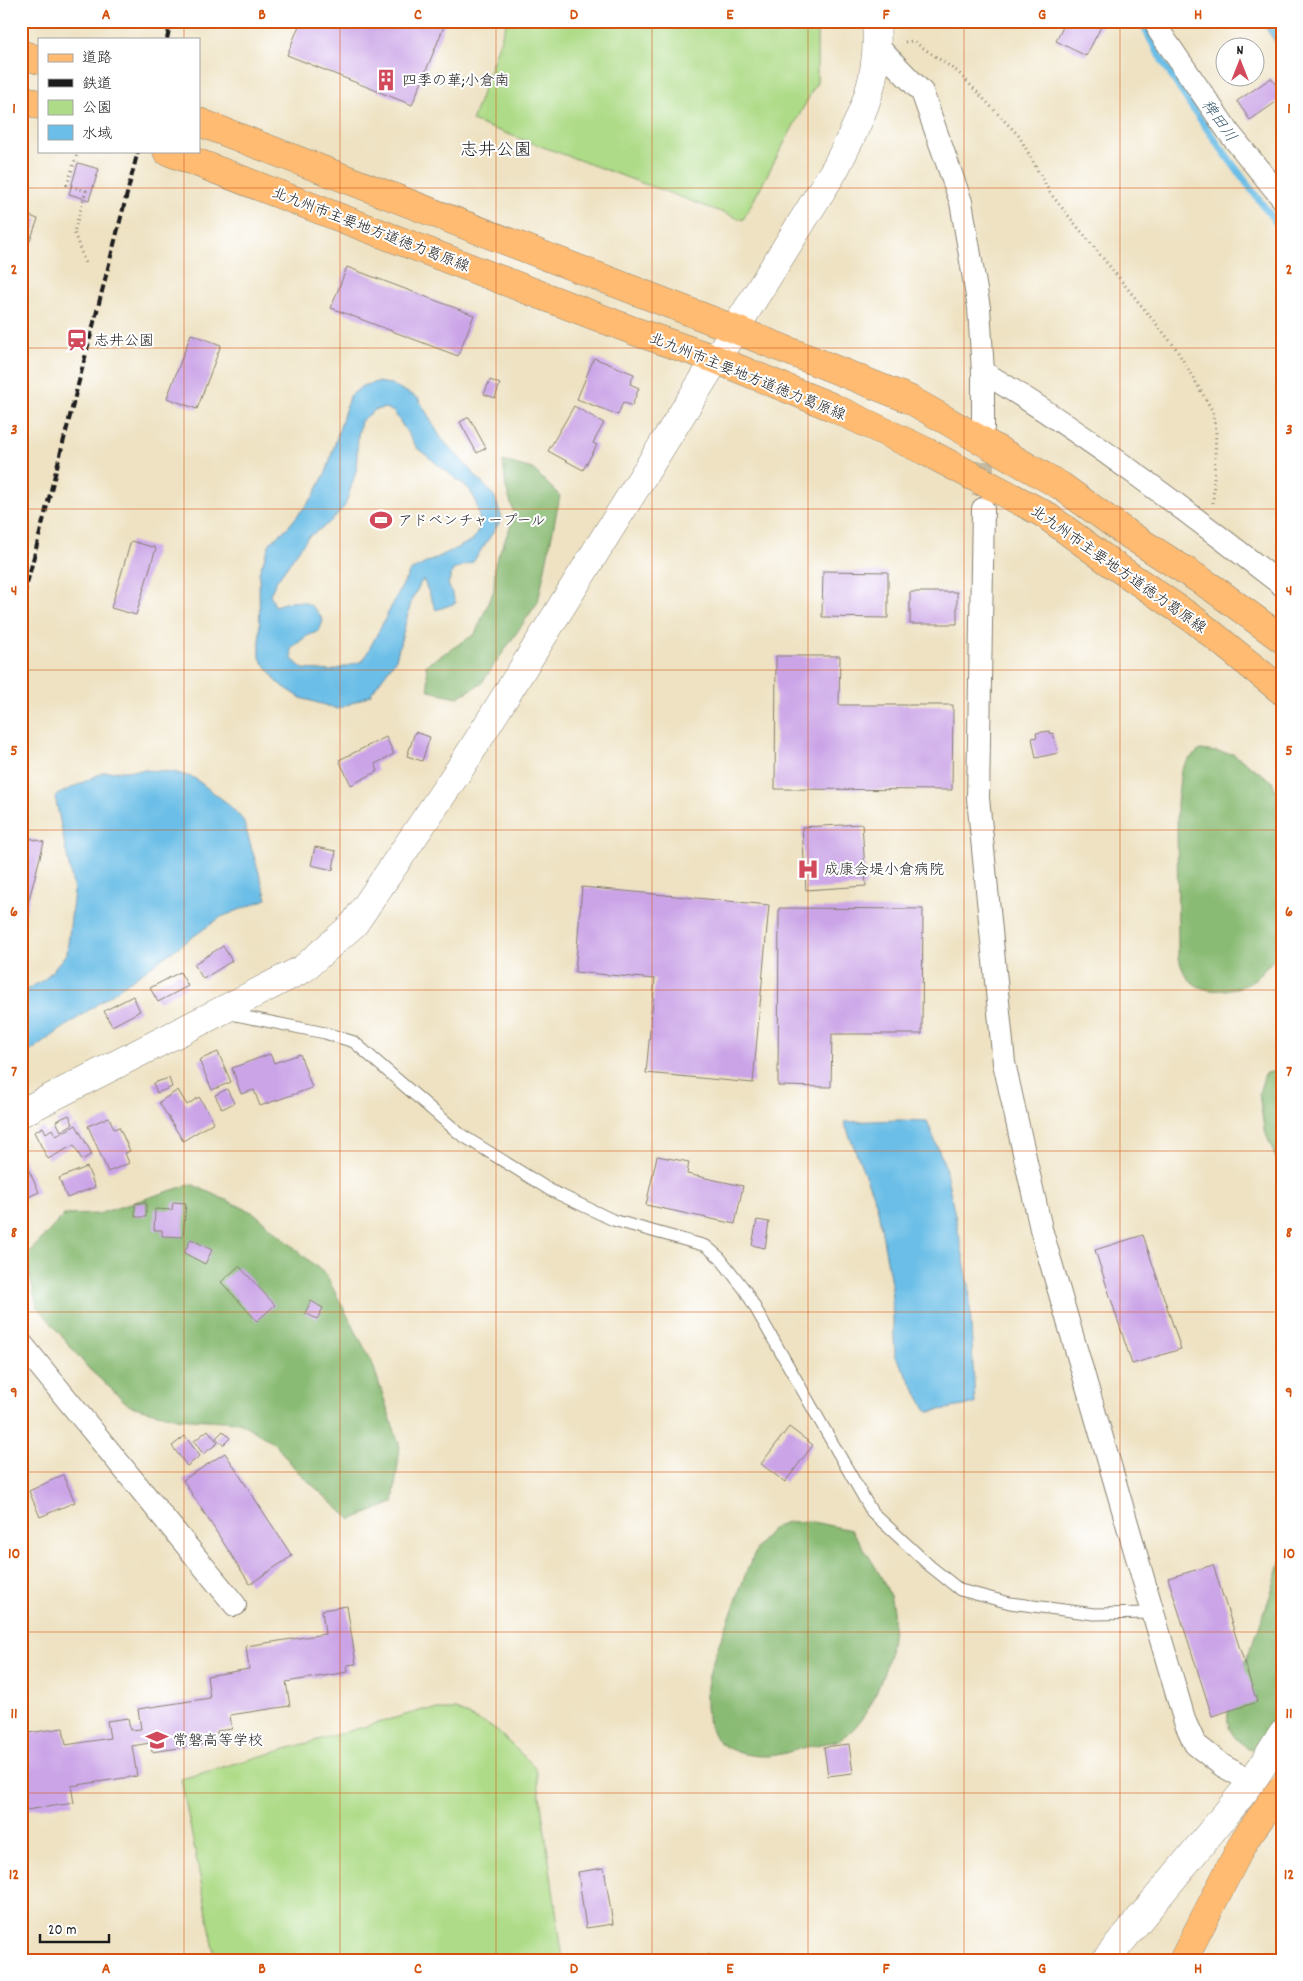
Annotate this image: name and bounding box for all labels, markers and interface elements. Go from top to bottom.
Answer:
text: A [102,4,111,27]
text: B [258,4,266,27]
text: C [414,4,422,27]
text: D [570,4,579,27]
text: E [726,4,734,27]
text: F [882,4,890,27]
text: G [1038,4,1046,27]
text: H [1194,4,1202,27]
legend [38,38,200,152]
north arrow [1216,38,1266,88]
text: N [1237,41,1244,61]
text: 道路 [82,48,112,70]
building icon: 四季の華;小倉南 [373,67,399,93]
place label: 四季の華;小倉南 [402,71,509,93]
text: 鉄道 [82,74,112,96]
water label: 稗田川 [1195,95,1241,148]
text: 1 [12,98,16,121]
text: 公園 [82,98,112,120]
text: 1 [1287,98,1291,121]
text: 水域 [82,124,112,146]
district label: 志井公園 [460,139,532,164]
street label: 北九州市主要地方道徳力葛原線 [268,183,472,279]
text: 2 [11,259,18,282]
text: 2 [1286,259,1293,282]
station icon: 志井公園 [64,327,90,353]
street label: 北九州市主要地方道徳力葛原線 [646,328,849,427]
place label: 志井公園 [94,331,154,353]
text: 3 [10,419,18,442]
text: 3 [1285,419,1293,442]
street label: 北九州市主要地方道徳力葛原線 [1026,501,1210,640]
sports icon: アドベンチャープール [368,507,394,533]
place label: アドベンチャープール [398,511,546,533]
text: 4 [11,580,17,603]
text: 4 [1286,580,1292,603]
text: 5 [10,740,18,763]
text: 5 [1285,740,1293,763]
hospital icon: 成康会堤小倉病院 [795,856,821,882]
place label: 成康会堤小倉病院 [824,860,944,882]
text: 6 [10,901,18,924]
text: 6 [1285,901,1293,924]
text: 7 [11,1061,17,1084]
text: 7 [1286,1061,1292,1084]
text: 8 [11,1222,18,1245]
text: 8 [1286,1222,1293,1245]
text: 9 [10,1382,18,1405]
text: 9 [1285,1382,1293,1405]
text: 10 [8,1543,20,1566]
text: 10 [1283,1543,1295,1566]
text: 11 [10,1703,18,1726]
text: 11 [1285,1703,1293,1726]
school or university icon: 常磐高等学校 [144,1727,170,1753]
place label: 常磐高等学校 [173,1731,263,1753]
text: 12 [9,1864,19,1887]
text: 12 [1284,1864,1294,1887]
scale bar [40,1911,109,1943]
text: 20 m [48,1920,76,1942]
text: A [102,1958,111,1981]
text: B [258,1958,266,1981]
text: C [414,1958,422,1981]
text: D [570,1958,579,1981]
text: E [726,1958,734,1981]
text: F [882,1958,890,1981]
text: G [1038,1958,1046,1981]
text: H [1194,1958,1202,1981]

